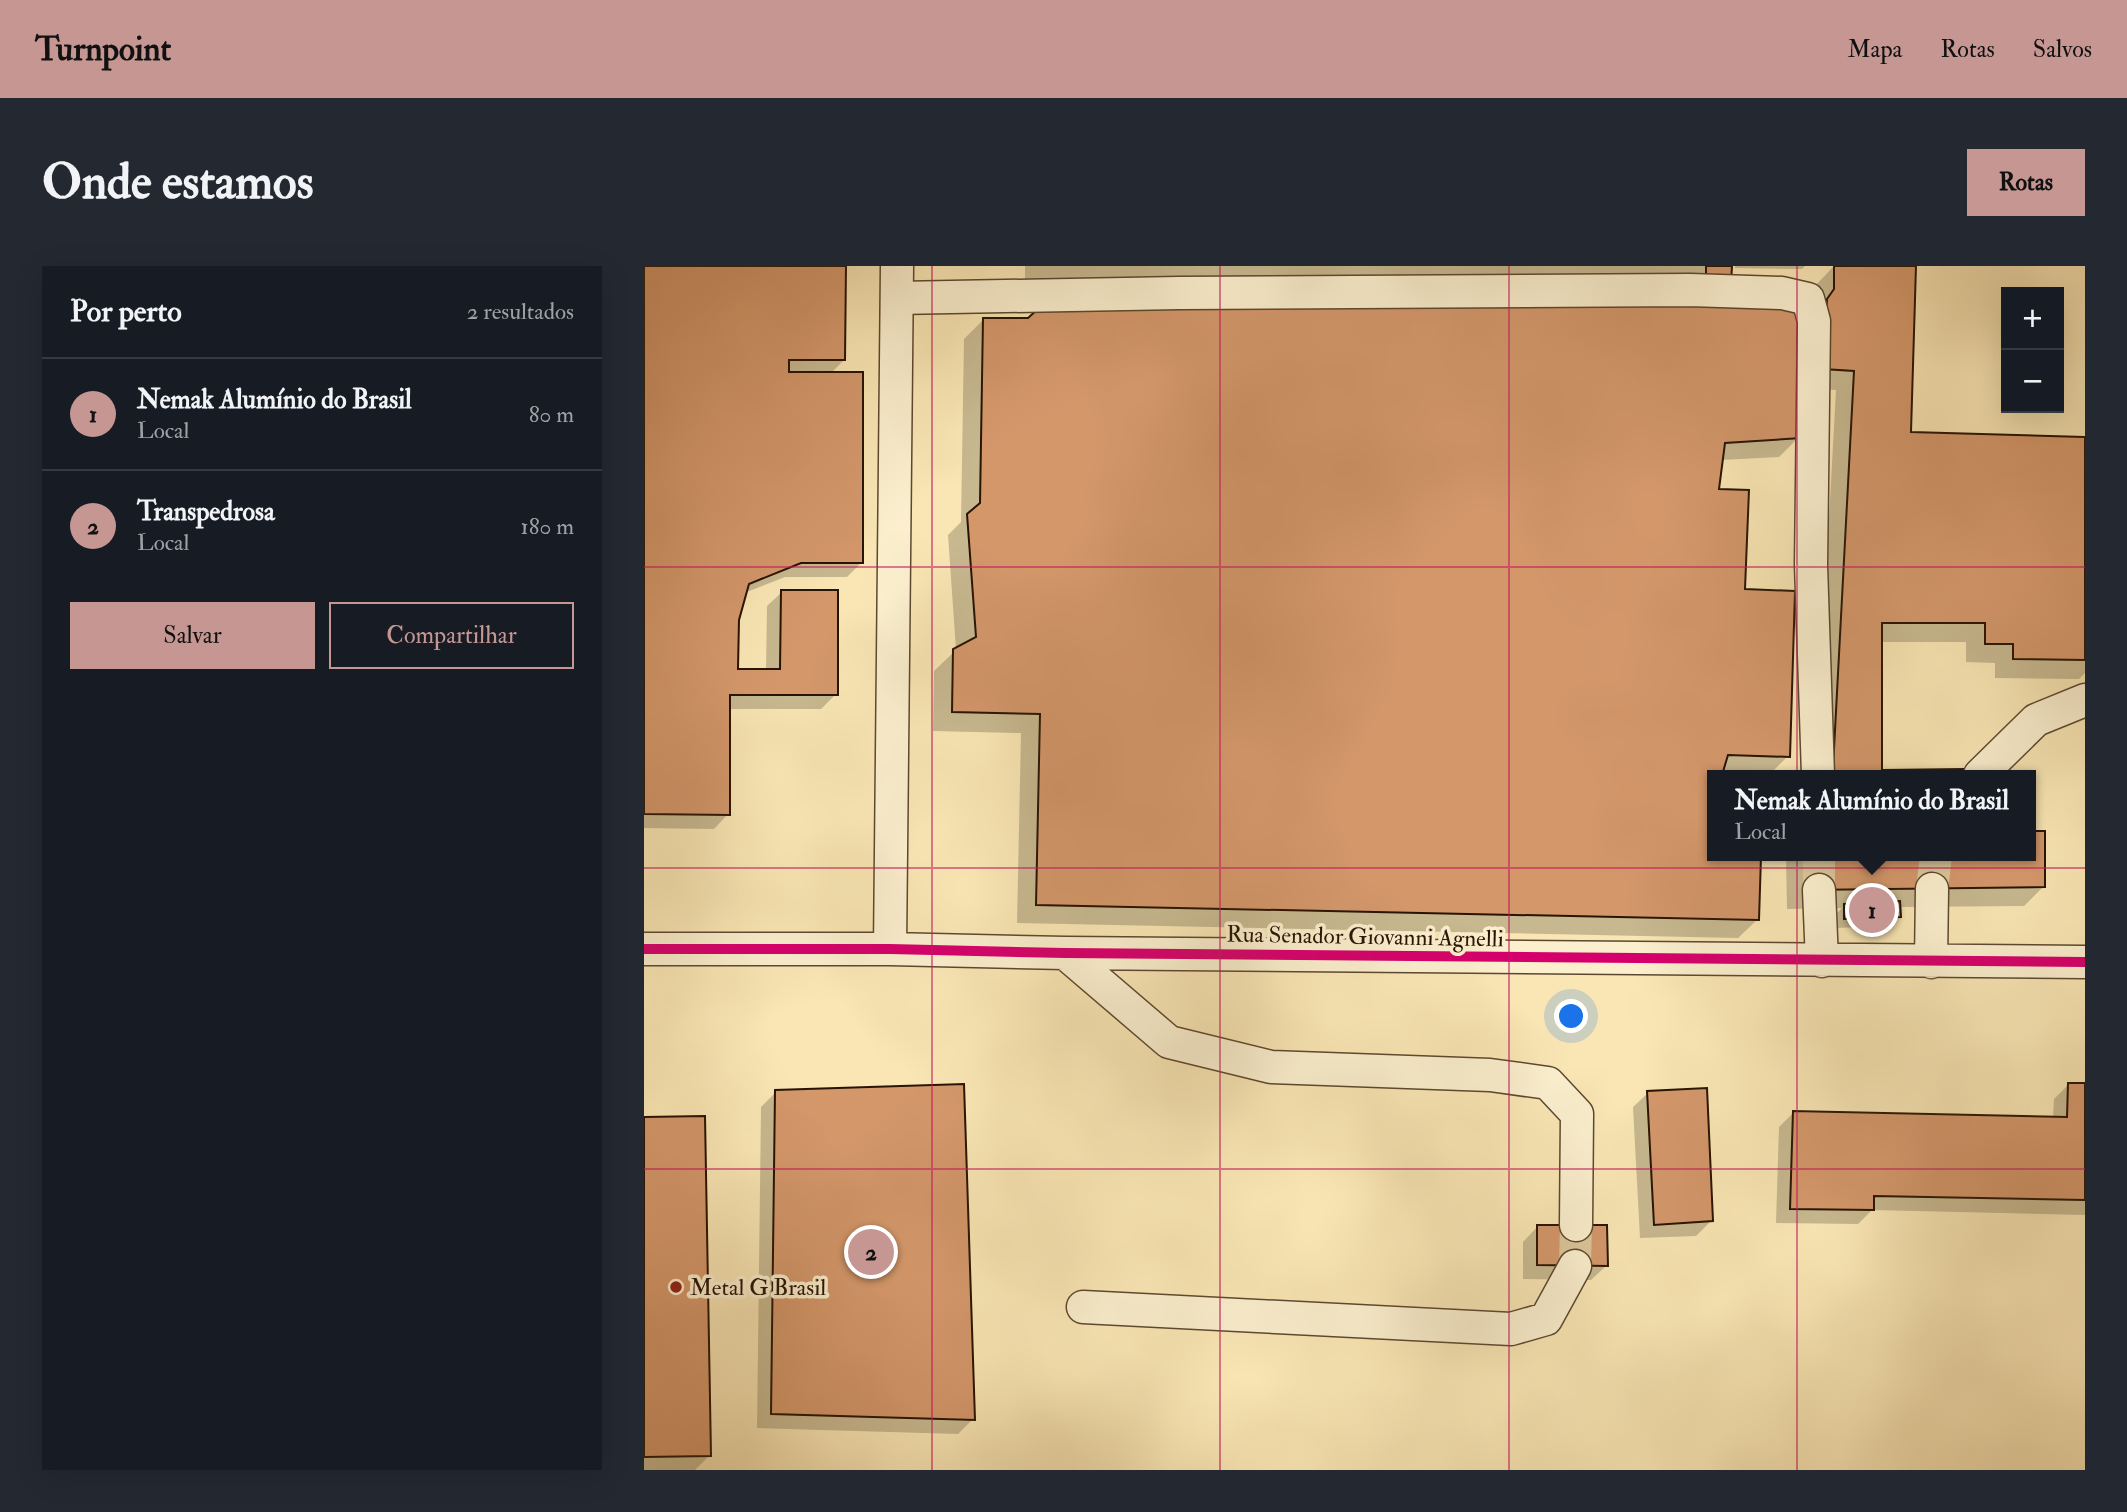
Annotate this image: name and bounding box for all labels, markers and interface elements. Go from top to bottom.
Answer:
text: Turnpoint [35,29,171,70]
text: Mapa [1847,34,1902,65]
text: Rotas [1940,34,1995,65]
text: Salvos [2033,34,2092,65]
button: Rotas [1967,149,2085,216]
text: Onde estamos [42,152,313,213]
map controls [2001,287,2064,413]
button: + [2001,287,2064,350]
text: Por perto [70,293,182,330]
text: 2 resultados [467,297,574,326]
button: − [2001,350,2064,413]
text: Nemak Alumínio do Brasil [137,384,412,416]
text: 1 [89,400,97,429]
text: 80 m [529,400,574,429]
text: Local [137,416,189,445]
text: Transpedrosa [137,496,275,528]
text: 2 [87,512,99,541]
text: 180 m [521,512,574,541]
text: Local [137,528,189,557]
button: Salvar [70,602,315,669]
button: Compartilhar [329,602,574,669]
popup [1707,770,2036,861]
text: Nemak Alumínio do Brasil [1734,785,2009,817]
text: Local [1734,817,1787,846]
pin: 1 [1849,884,1895,936]
street label: Rua Senador Giovanni Agnelli [1226,920,1504,953]
your location [1554,999,1588,1033]
pin: 2 [848,1226,894,1278]
place label: Metal G Brasil [690,1273,826,1302]
marker: Metal G Brasil [668,1279,684,1295]

